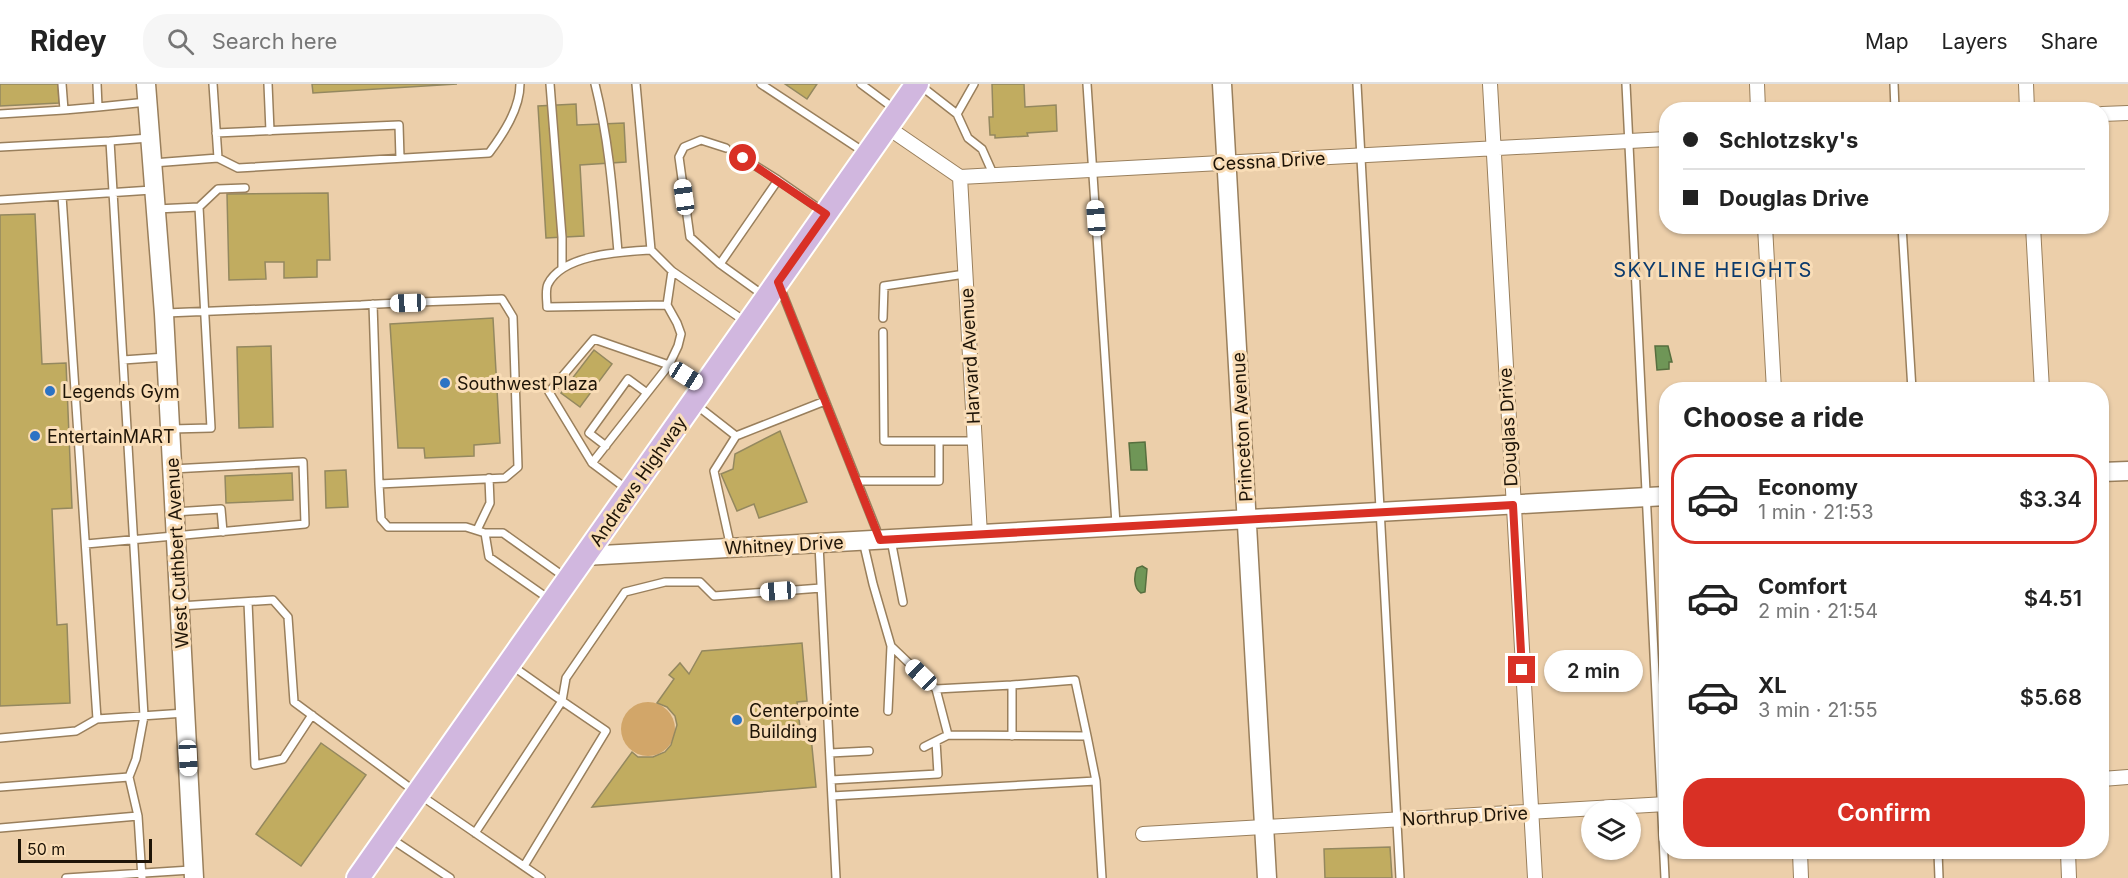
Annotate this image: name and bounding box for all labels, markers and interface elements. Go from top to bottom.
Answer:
search box [143,14,563,68]
text: Ridey [30,24,107,58]
icon: search [164,25,197,58]
text: Search here [212,28,337,54]
text: Map [1865,29,1909,54]
text: Layers [1942,29,2008,54]
text: Share [2041,29,2098,54]
text: Schlotzsky's [1719,127,1858,153]
route start [729,144,756,171]
street label: Cessna Drive [1212,148,1326,174]
car [673,178,695,216]
text: Douglas Drive [1719,185,1869,211]
car [1086,199,1106,237]
district label: SKYLINE HEIGHTS [1613,258,1813,282]
street label: Harvard Avenue [956,287,984,425]
car [390,293,426,313]
street label: Princeton Avenue [1228,352,1256,502]
car [666,359,706,393]
street label: Douglas Drive [1494,367,1522,487]
place label: Southwest Plaza [457,373,598,394]
marker: Southwest Plaza [438,376,452,390]
place label: Legends Gym [62,381,180,402]
marker: Legends Gym [43,384,57,398]
text: Choose a ride [1683,401,1864,434]
street label: Andrews Highway [585,412,691,550]
place label: EntertainMART [47,426,175,447]
marker: EntertainMART [28,429,42,443]
street label: West Cuthbert Avenue [162,457,192,649]
icon: car [1686,472,1740,526]
text: Economy [1758,474,1858,500]
text: $3.34 [2019,486,2082,512]
text: 1 min · 21:53 [1758,500,1874,524]
street label: Whitney Drive [724,531,844,559]
icon: car [1686,571,1740,625]
text: Comfort [1758,573,1847,599]
car [759,581,797,601]
text: $4.51 [2024,585,2082,611]
text: 2 min · 21:54 [1758,599,1878,623]
callout: 2 min [1543,649,1642,691]
car [902,656,940,694]
route end [1508,656,1535,683]
text: 2 min [1567,659,1620,683]
icon: car [1686,670,1740,724]
text: XL [1758,672,1787,698]
text: $5.68 [2020,684,2082,710]
text: 3 min · 21:55 [1758,698,1878,722]
place label: Centerpointe Building [749,700,860,742]
marker: Centerpointe Building [730,713,744,727]
car [178,740,198,776]
button: Confirm [1683,778,2085,847]
map controls [1581,800,1641,860]
button: layers [1581,800,1641,860]
street label: Northrup Drive [1401,802,1529,830]
scale bar [18,836,152,864]
text: 50 m [27,839,65,859]

